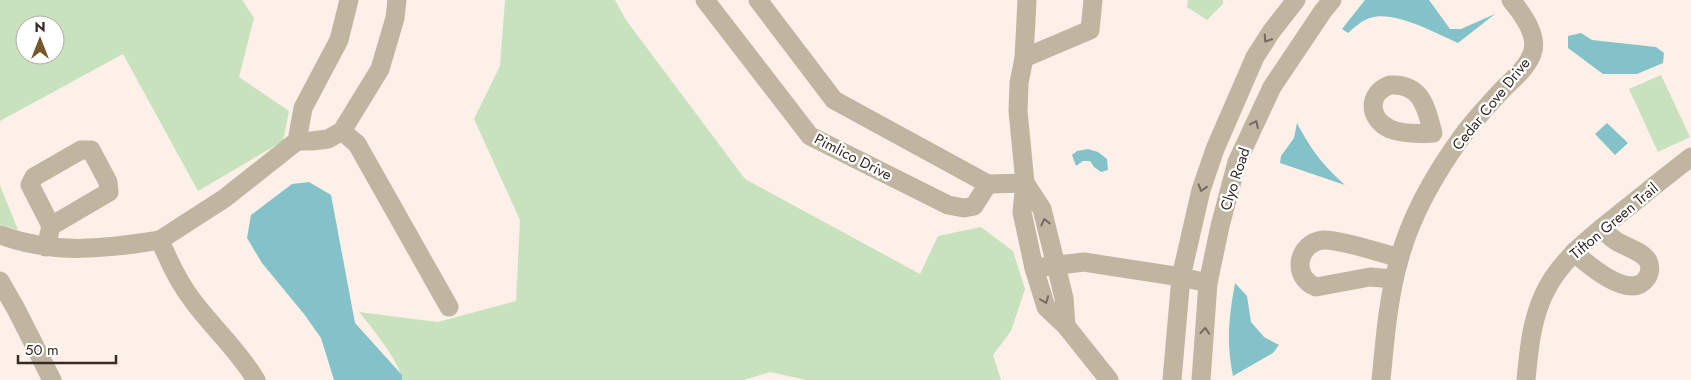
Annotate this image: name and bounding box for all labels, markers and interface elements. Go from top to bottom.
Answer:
north arrow [15,15,65,65]
text: N [34,17,46,37]
one-way arrow [1264,33,1273,43]
street label: Cedar Cove Drive [1447,53,1535,155]
one-way arrow [1249,120,1259,129]
street label: Pimlico Drive [810,128,896,186]
street label: Clyo Road [1214,145,1256,213]
street label: Tifton Green Trail [1565,177,1663,265]
one-way arrow [1197,183,1207,191]
one-way arrow [1040,218,1051,226]
one-way arrow [1039,295,1049,304]
one-way arrow [1199,327,1210,335]
scale bar [18,332,115,364]
text: 50 m [25,339,59,361]

